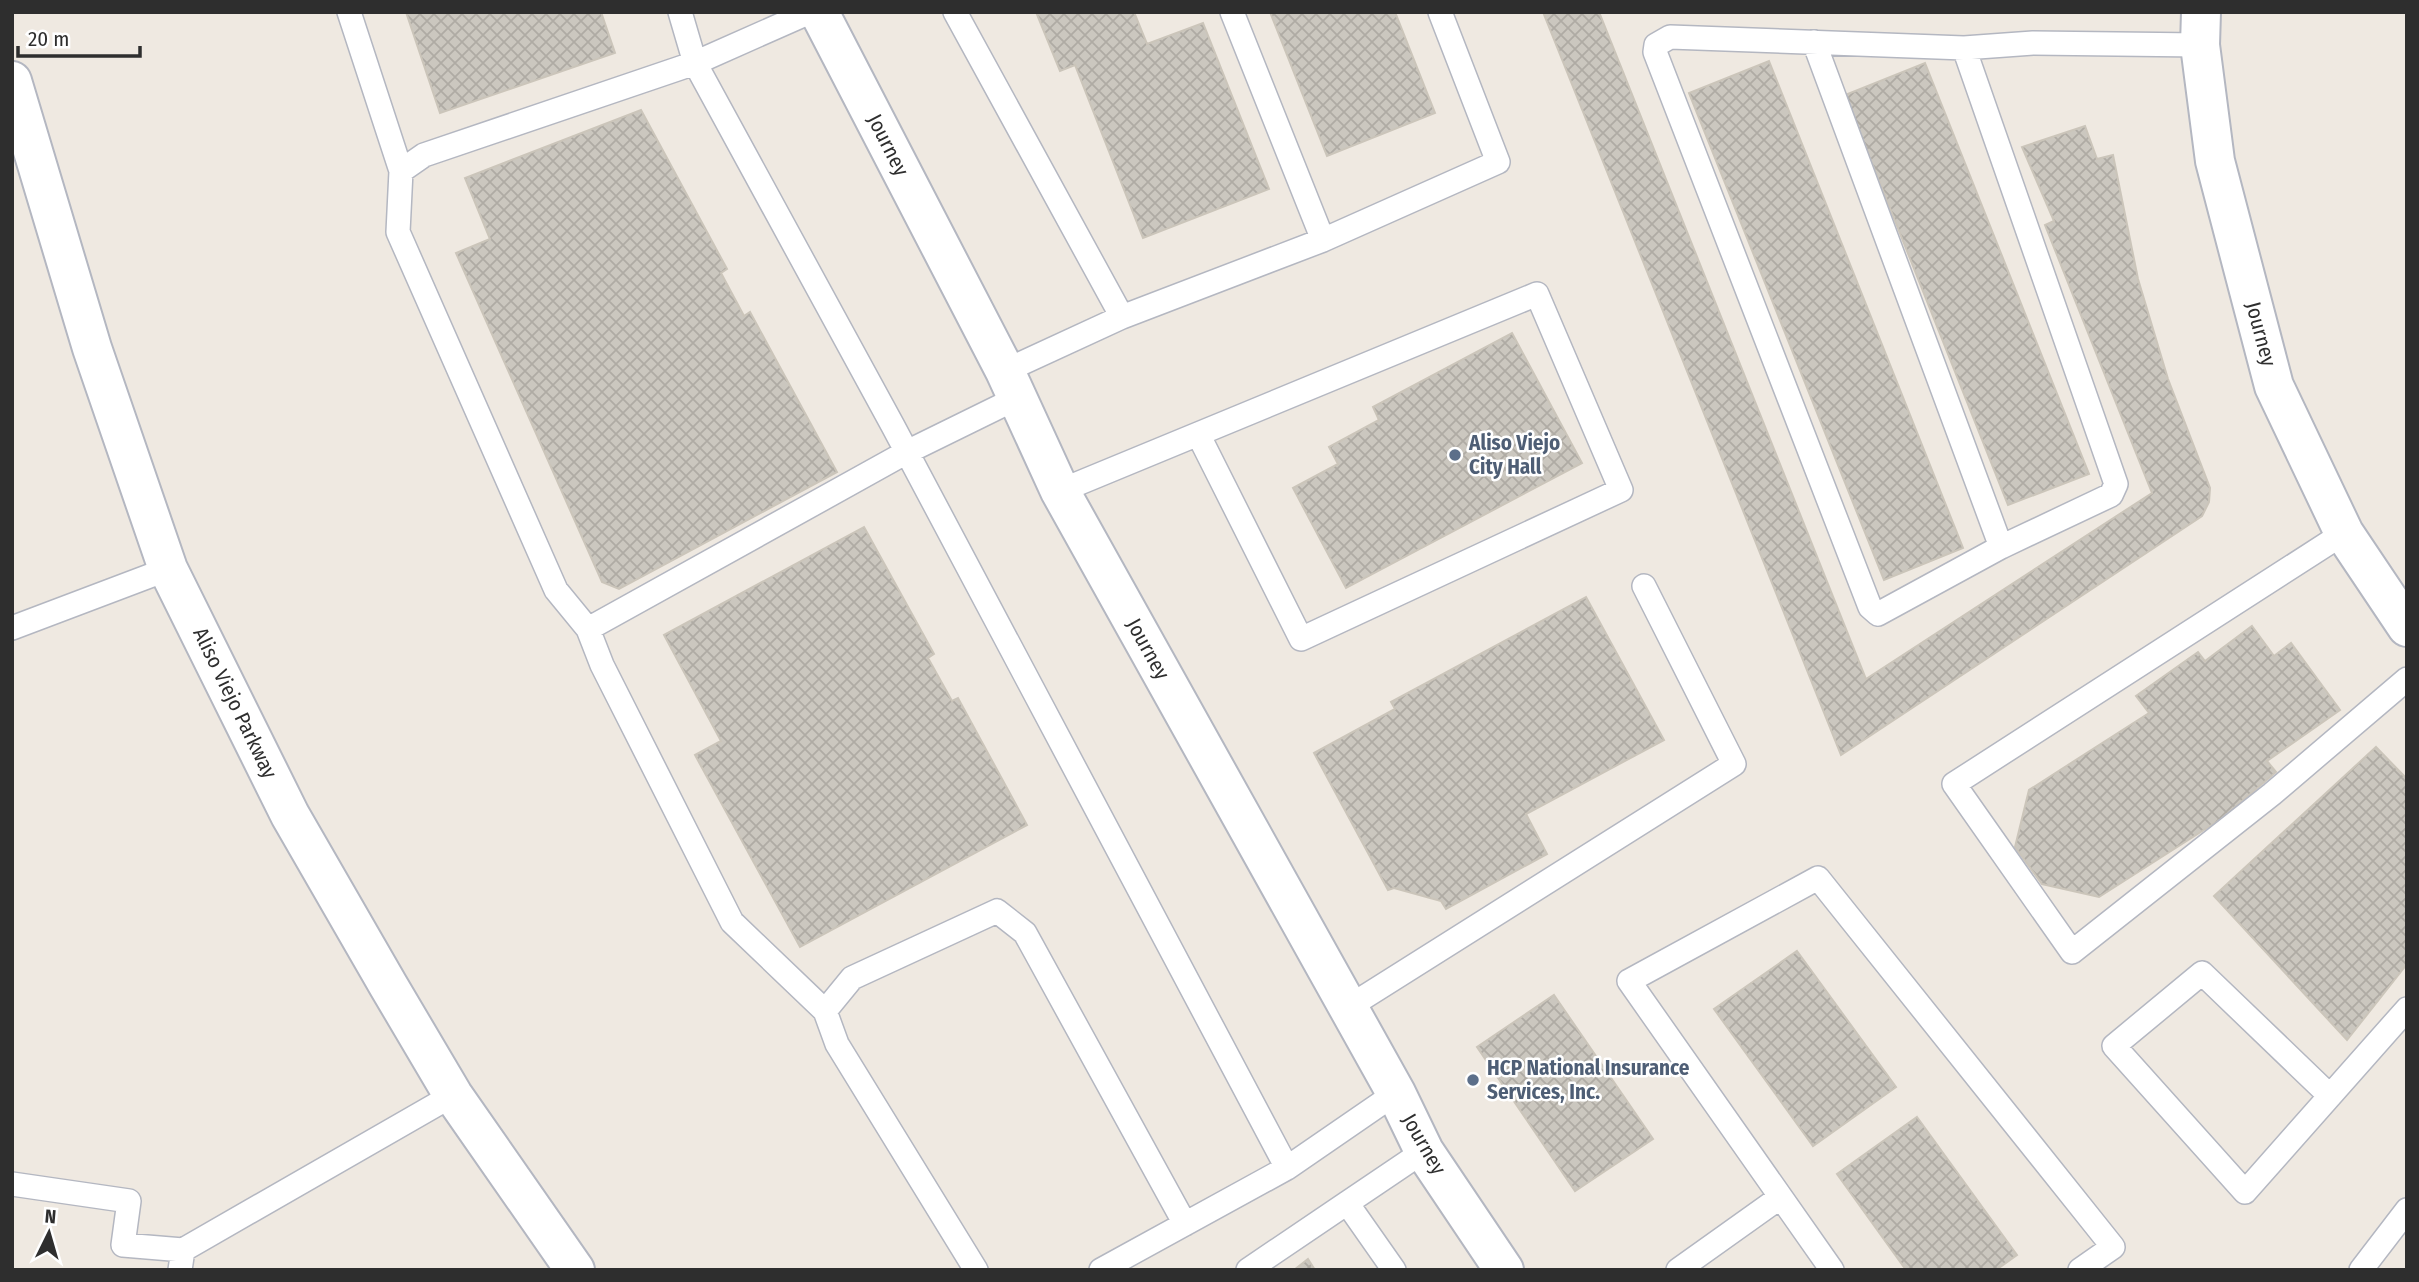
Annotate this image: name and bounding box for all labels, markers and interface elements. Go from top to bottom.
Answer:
scale bar [18,14,140,58]
text: 20 m [28,26,69,52]
street label: Journey [861,110,915,181]
street label: Journey [2240,299,2282,370]
place label: Aliso Viejo City Hall [1468,430,1560,480]
marker: Aliso Viejo City Hall [1447,447,1463,463]
street label: Journey [1121,614,1176,685]
street label: Aliso Viejo Parkway [187,623,283,783]
place label: HCP National Insurance Services, Inc. [1487,1055,1690,1105]
marker: HCP National Insurance Services, Inc. [1465,1072,1481,1088]
street label: Journey [1396,1109,1452,1180]
north arrow [14,1198,84,1268]
text: N [44,1205,57,1229]

